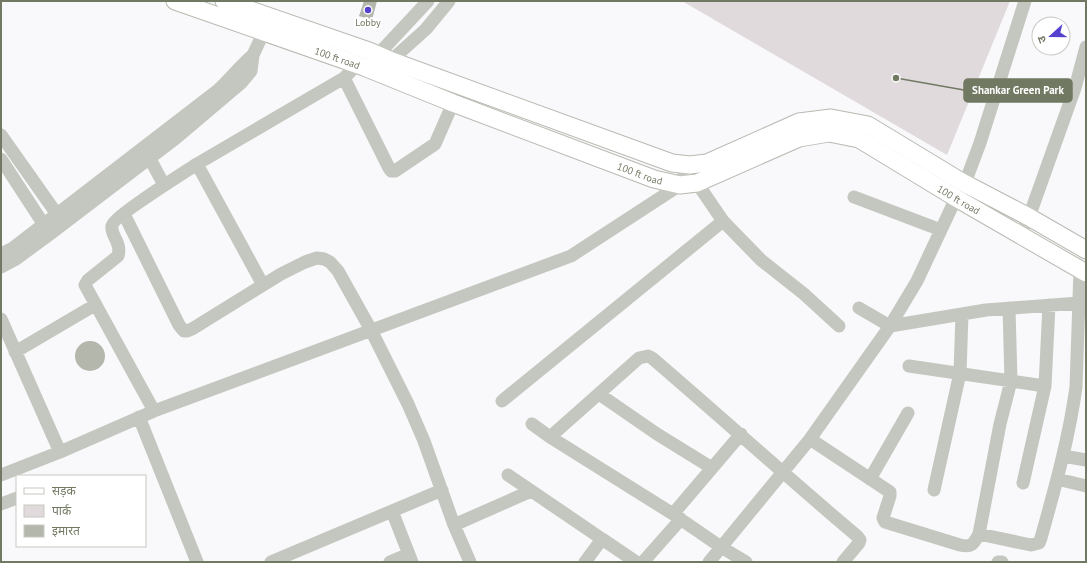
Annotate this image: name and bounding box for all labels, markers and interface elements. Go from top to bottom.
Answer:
marker: Lobby [363,5,373,15]
place label: Lobby [355,16,381,29]
north arrow [1031,16,1071,56]
text: उ [1034,34,1049,45]
street label: 100 ft road [313,44,362,72]
callout: Shankar Green Park [964,79,1072,102]
text: Shankar Green Park [972,83,1064,97]
street label: 100 ft road [615,160,664,188]
street label: 100 ft road [935,182,982,217]
legend [16,475,146,547]
text: सड़क [52,483,77,498]
text: पार्क [52,503,72,518]
text: इमारत [52,523,81,538]

